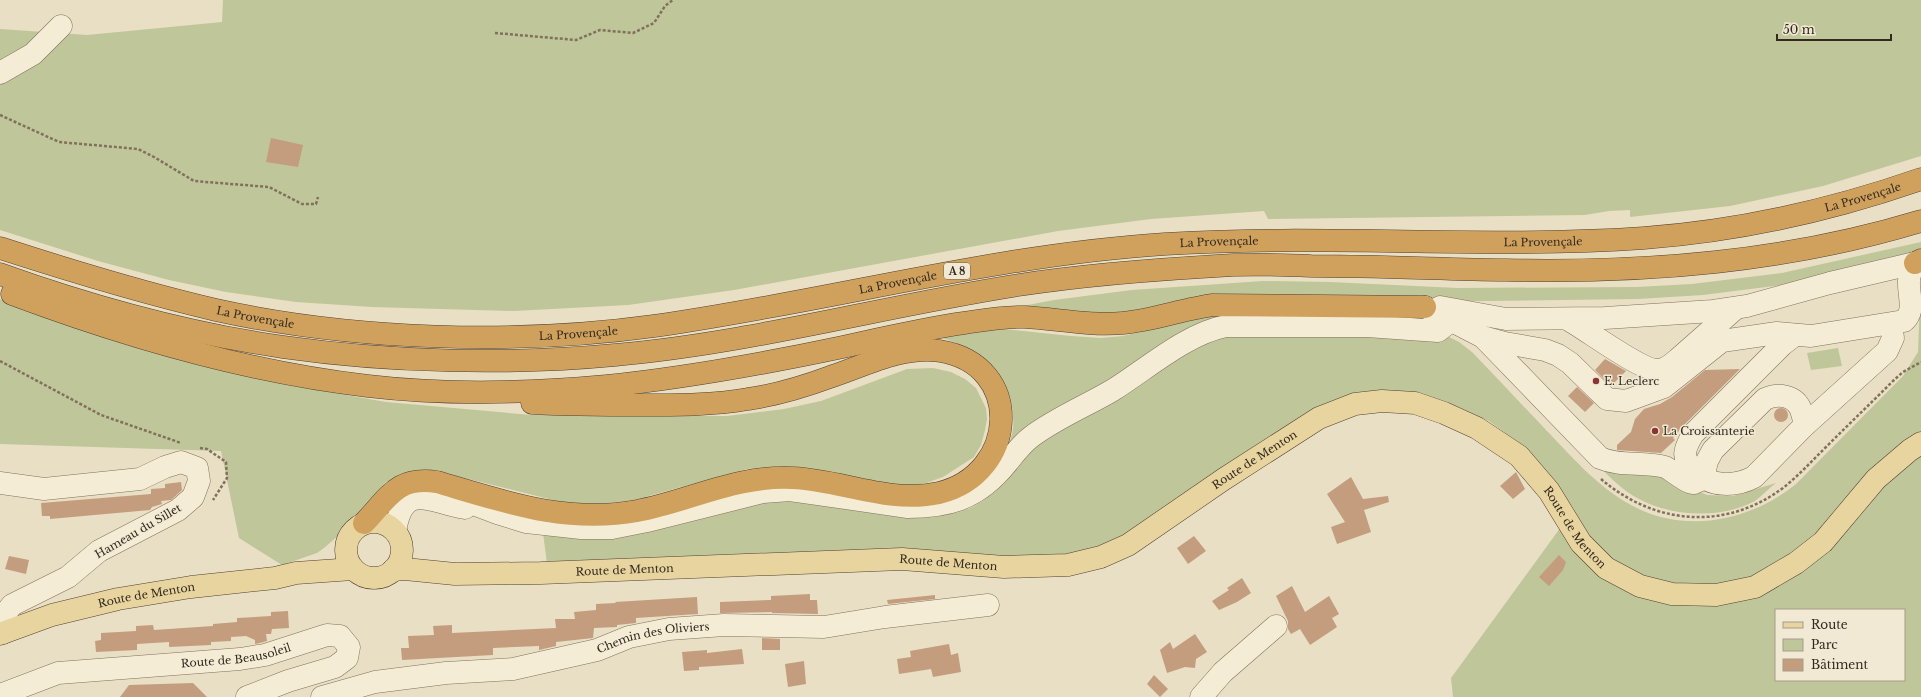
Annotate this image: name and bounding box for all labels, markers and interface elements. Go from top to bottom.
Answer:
scale bar [1777,16,1891,42]
text: 50 m [1783,22,1815,37]
street label: La Provençale [1823,179,1903,215]
street label: La Provençale [1179,234,1259,250]
street label: La Provençale [1503,234,1583,249]
road number: A 8 [944,263,970,279]
street label: La Provençale [858,268,938,297]
street label: La Provençale [215,303,295,331]
street label: La Provençale [538,323,619,343]
place label: E. Leclerc [1604,374,1659,388]
marker: E. Leclerc [1591,376,1601,386]
place label: La Croissanterie [1663,424,1754,438]
marker: La Croissanterie [1650,426,1660,436]
street label: Route de Menton [1209,427,1300,492]
street label: Route de Menton [1541,483,1610,572]
street label: Hameau du Sillet [92,500,184,561]
street label: Route de Menton [899,552,998,573]
street label: Route de Menton [575,561,674,579]
street label: Route de Menton [96,580,196,611]
legend [1775,609,1905,681]
text: Route [1811,617,1848,632]
street label: Chemin des Oliviers [595,619,710,656]
text: Parc [1811,637,1838,652]
street label: Route de Beausoleil [180,640,293,671]
text: Bâtiment [1811,657,1869,672]

